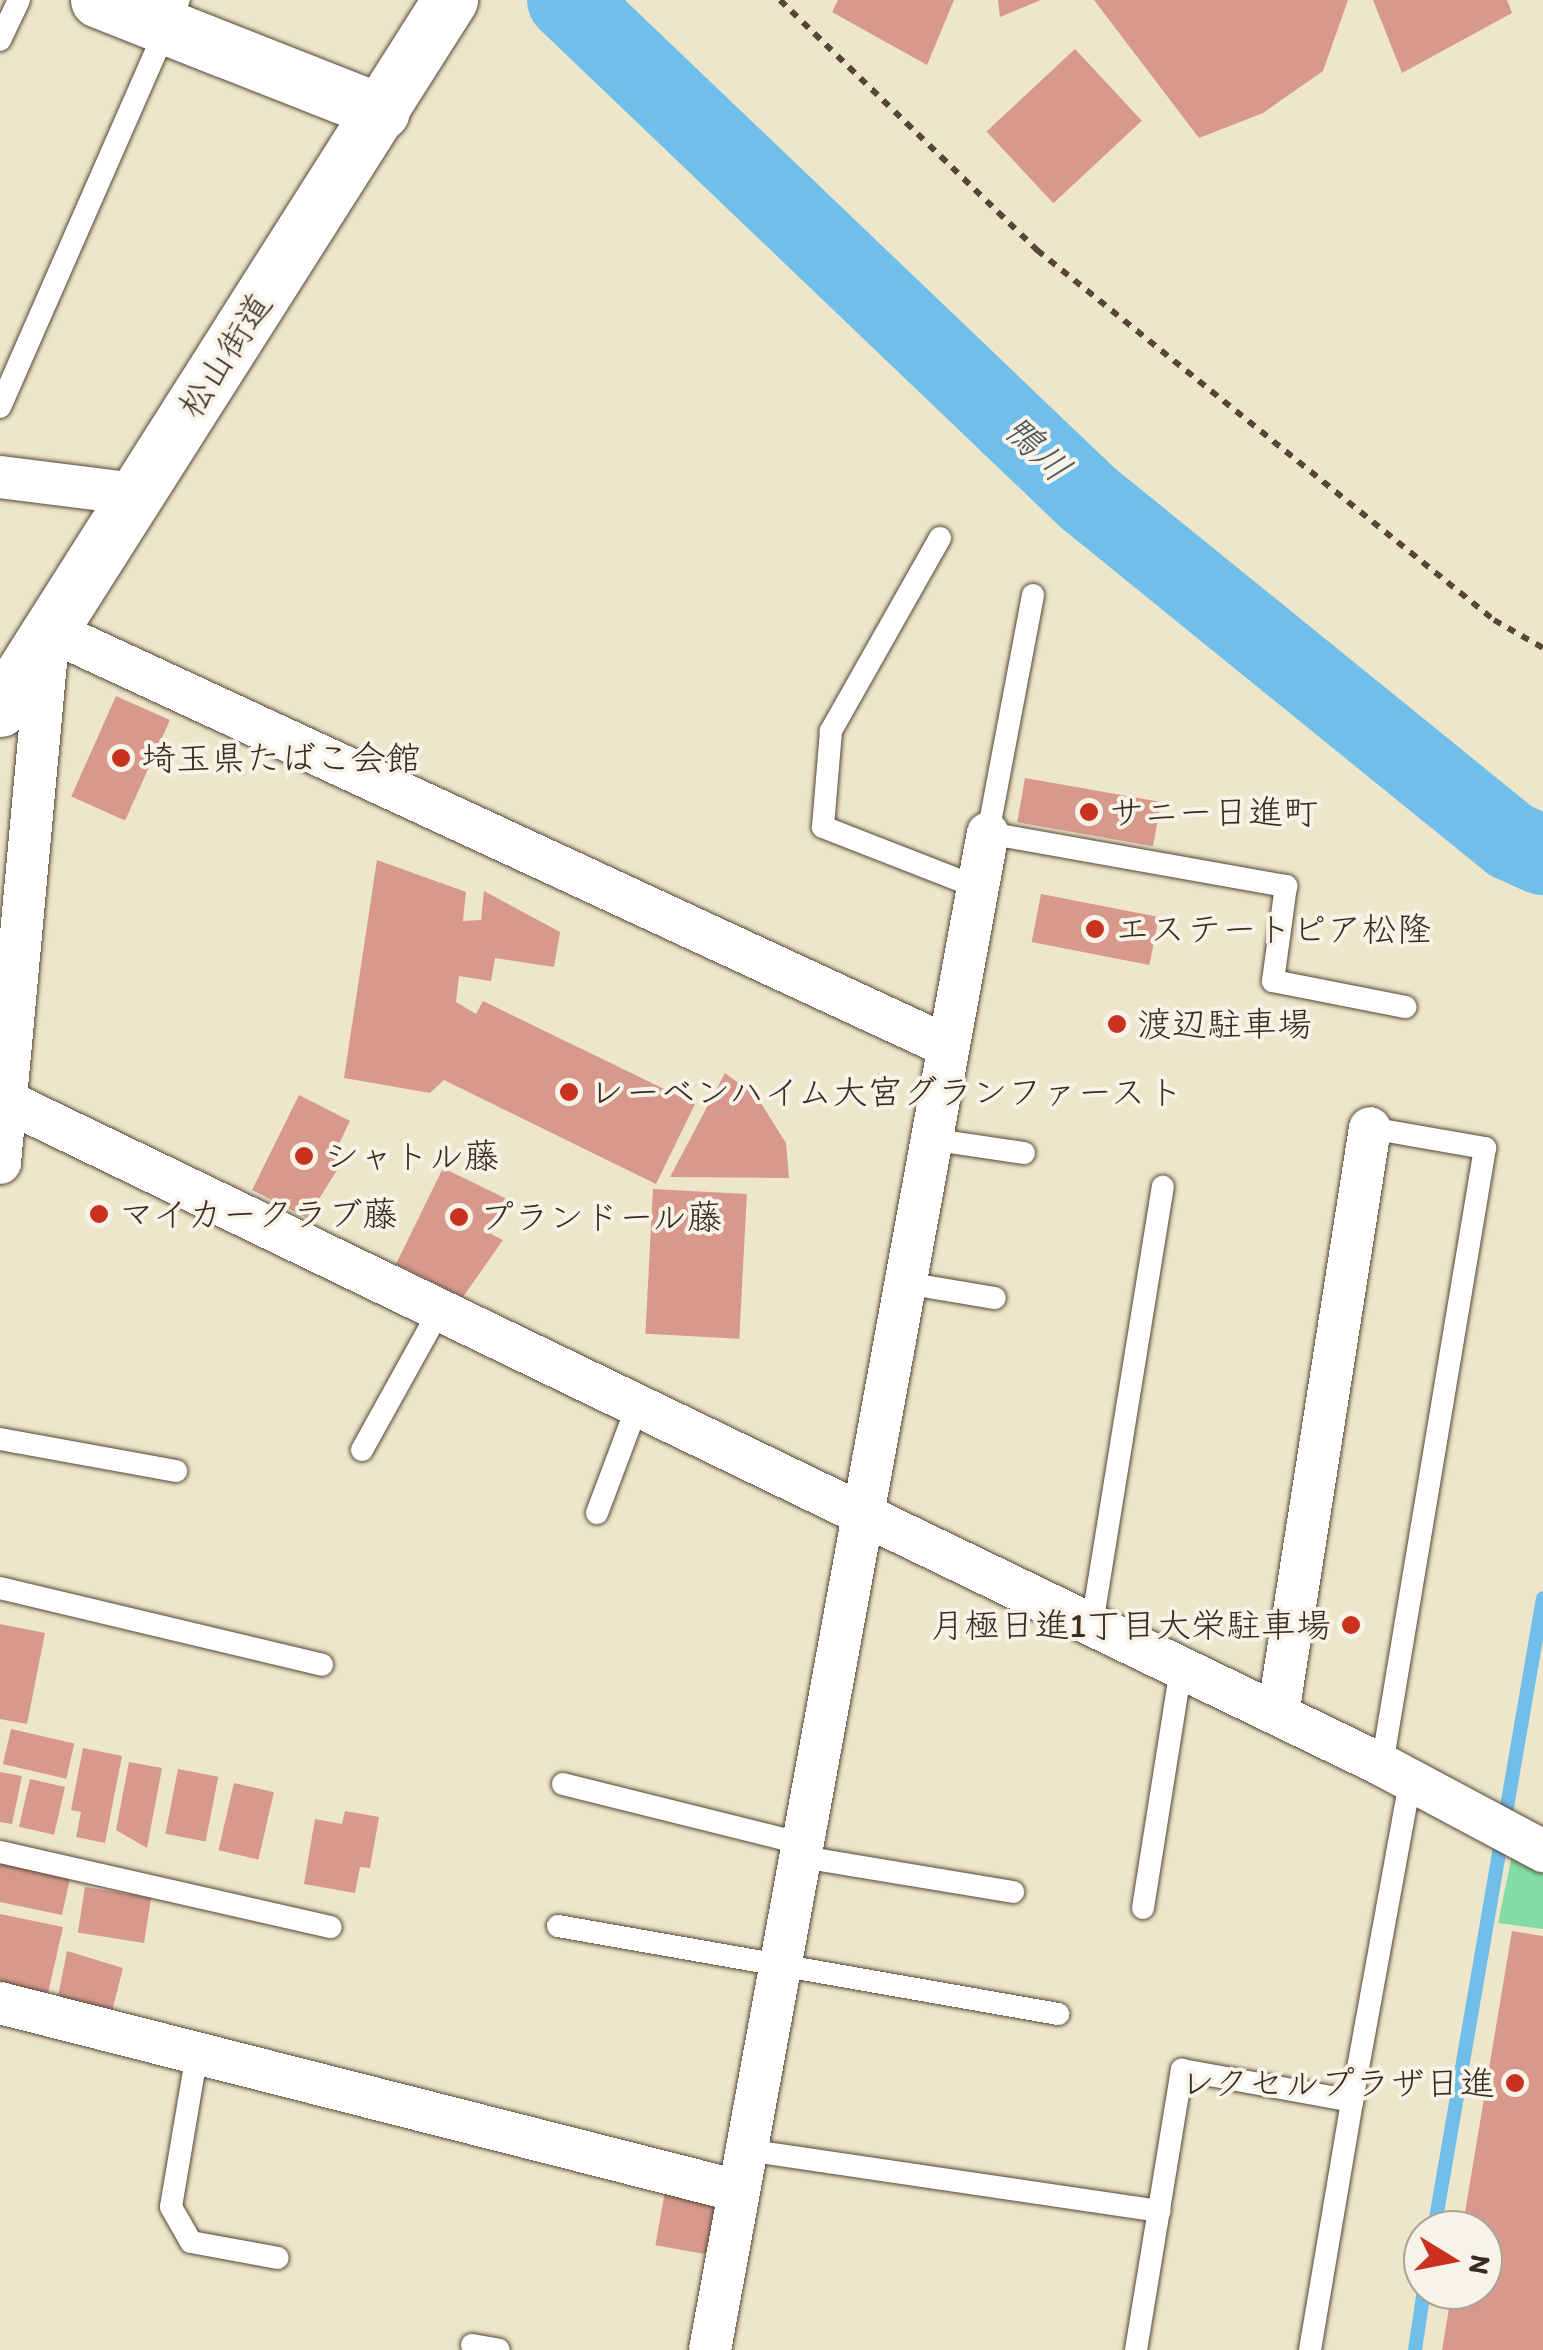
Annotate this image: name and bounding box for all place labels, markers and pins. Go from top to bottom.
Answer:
place label: 埼玉県たばこ会館 [141,737,421,779]
marker: 埼玉県たばこ会館 [110,747,132,769]
place label: サニー日進町 [1109,791,1318,833]
marker: サニー日進町 [1078,801,1100,823]
place label: エステートピア松隆 [1115,908,1430,950]
marker: エステートピア松隆 [1084,918,1106,940]
place label: 渡辺駐車場 [1137,1003,1312,1045]
marker: 渡辺駐車場 [1106,1013,1128,1035]
place label: レーベンハイム大宮グランファースト [589,1071,1185,1113]
marker: レーベンハイム大宮グランファースト [558,1081,580,1103]
place label: シャトル藤 [324,1135,499,1177]
marker: シャトル藤 [293,1145,315,1167]
place label: マイカークラブ藤 [119,1193,399,1235]
place label: プランドール藤 [479,1196,724,1238]
marker: マイカークラブ藤 [88,1203,110,1225]
marker: プランドール藤 [448,1206,470,1228]
place label: 月極日進1丁目大栄駐車場 [930,1604,1331,1646]
marker: 月極日進1丁目大栄駐車場 [1340,1614,1362,1636]
place label: レクセルプラザ日進 [1180,2062,1495,2104]
marker: レクセルプラザ日進 [1504,2072,1526,2094]

